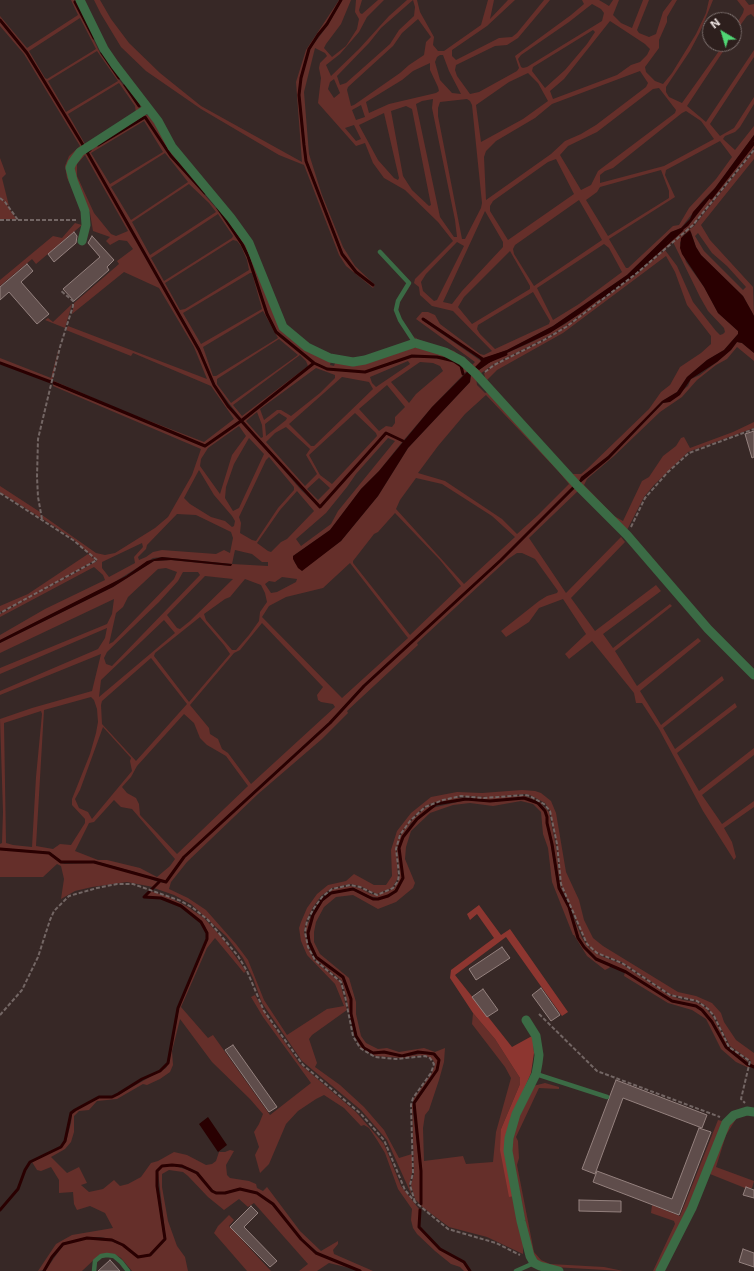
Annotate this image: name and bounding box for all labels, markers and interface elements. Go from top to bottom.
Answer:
north arrow [702,12,742,52]
text: N [708,15,723,31]

